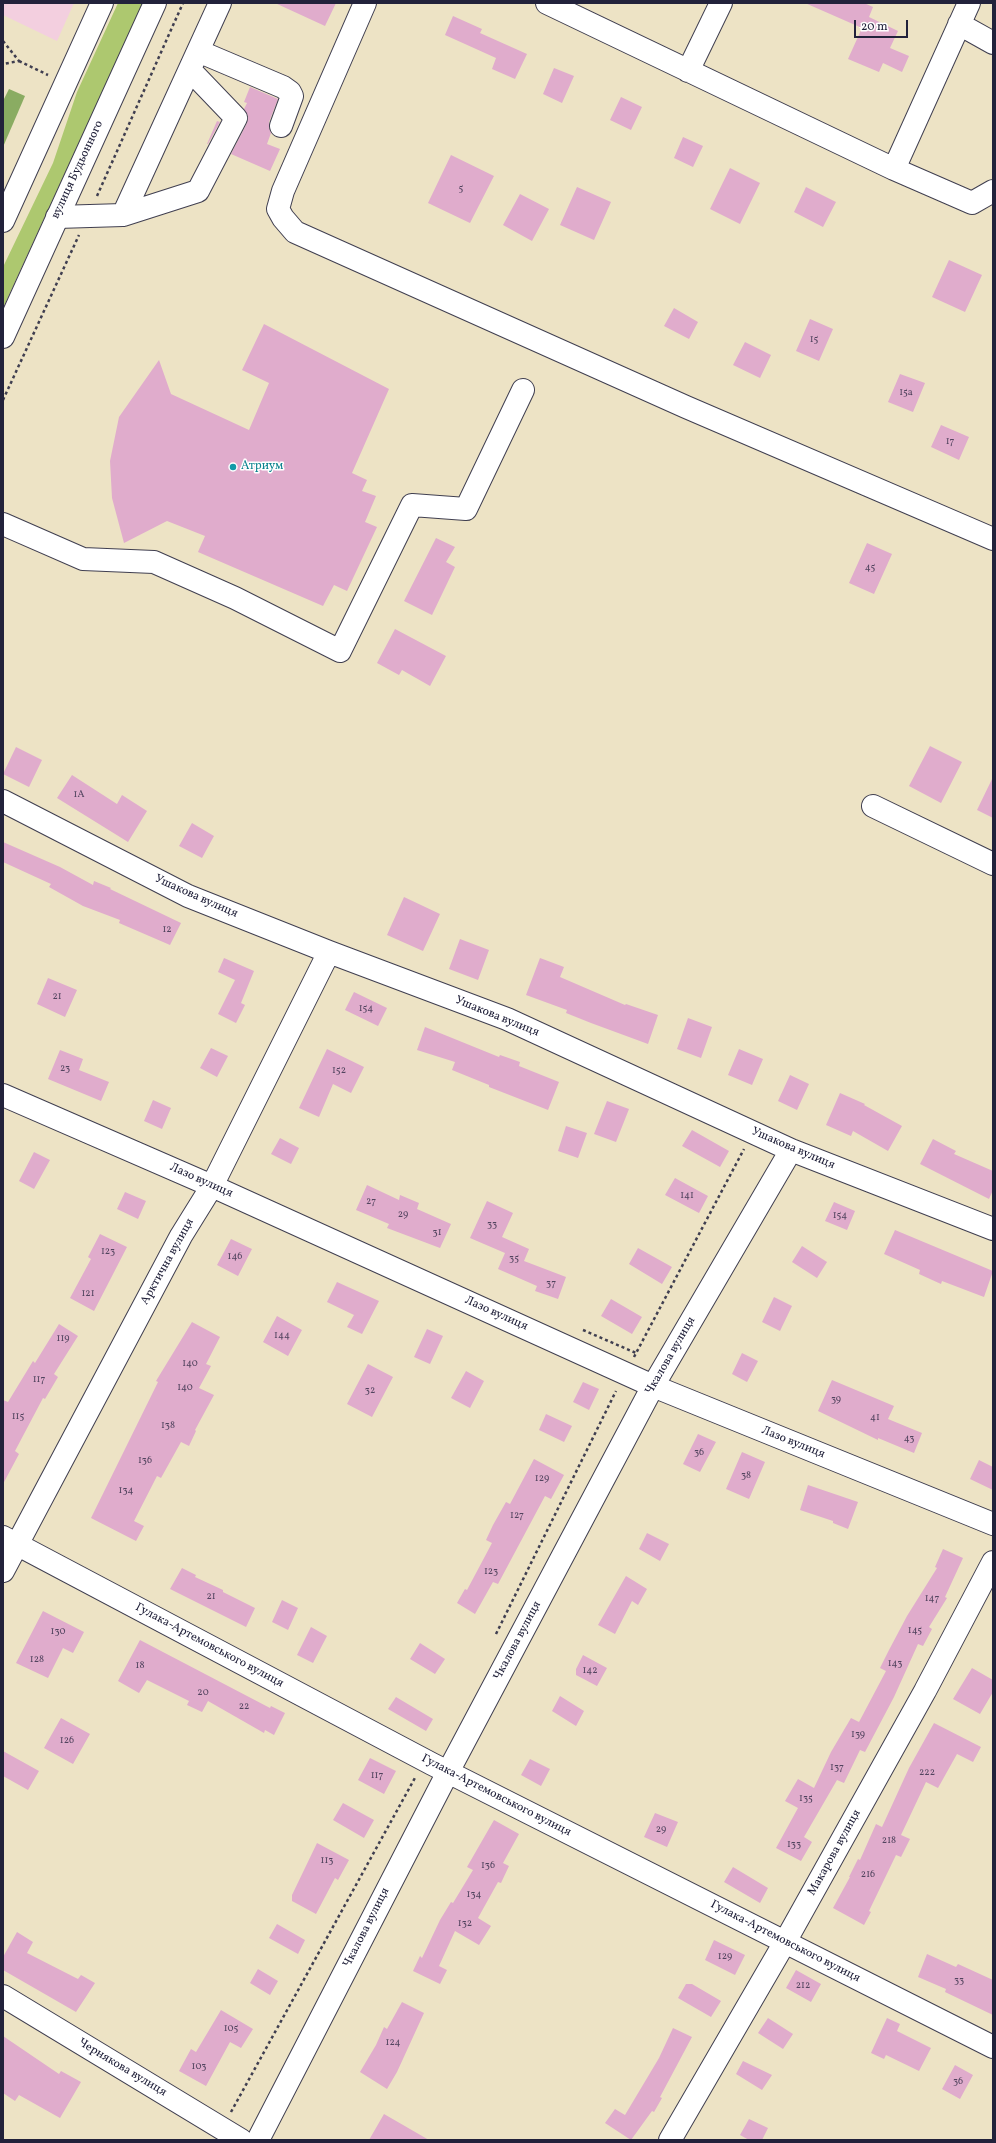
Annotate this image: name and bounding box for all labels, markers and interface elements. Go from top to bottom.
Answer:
scale bar [856,12,910,38]
text: 20 m [861,19,888,35]
street label: вулиця Будьонного [49,119,107,221]
house number: 5 [459,183,463,195]
house number: 15 [810,334,818,346]
house number: 15а [899,387,913,399]
house number: 17 [946,436,954,448]
place label: Атриум [241,460,283,474]
marker: Атриум [228,462,238,472]
house number: 45 [865,562,875,574]
house number: 1А [74,789,84,801]
street label: Ушакова вулиця [152,872,240,922]
house number: 12 [162,924,172,936]
house number: 21 [52,991,62,1003]
street label: Ушакова вулиця [453,994,541,1040]
house number: 154 [359,1003,373,1015]
house number: 23 [60,1063,70,1075]
house number: 152 [332,1065,346,1077]
street label: Ушакова вулиця [749,1125,837,1173]
street label: Лазо вулиця [167,1161,235,1201]
house number: 141 [680,1190,694,1202]
house number: 27 [366,1196,376,1208]
house number: 29 [398,1209,408,1221]
house number: 154 [833,1210,847,1222]
street label: Арктична вулиця [138,1216,198,1308]
house number: 33 [487,1219,497,1231]
house number: 31 [432,1227,442,1239]
house number: 123 [101,1246,115,1258]
house number: 146 [228,1251,242,1263]
house number: 35 [509,1253,519,1265]
house number: 37 [546,1278,556,1290]
house number: 121 [81,1288,95,1300]
street label: Лазо вулиця [462,1294,530,1334]
street label: Чкалова вулиця [643,1315,699,1397]
house number: 144 [274,1330,290,1342]
house number: 119 [57,1333,69,1345]
house number: 140 [182,1358,198,1370]
house number: 117 [33,1374,45,1386]
house number: 140 [177,1382,193,1394]
house number: 32 [365,1385,375,1397]
house number: 39 [831,1394,841,1406]
house number: 115 [12,1411,24,1423]
house number: 41 [870,1412,880,1424]
house number: 138 [161,1420,175,1432]
street label: Лазо вулиця [759,1424,827,1462]
house number: 43 [904,1433,914,1445]
house number: 36 [694,1447,704,1459]
house number: 136 [138,1455,152,1467]
house number: 38 [741,1470,751,1482]
house number: 129 [535,1473,549,1485]
house number: 134 [119,1485,133,1497]
house number: 127 [510,1510,524,1522]
house number: 123 [484,1566,498,1578]
house number: 21 [206,1591,216,1603]
house number: 147 [925,1593,939,1605]
street label: Чкалова вулиця [491,1599,545,1683]
street label: Гулака-Артемовського вулиця [132,1601,286,1691]
house number: 145 [908,1625,922,1637]
house number: 130 [51,1626,65,1638]
house number: 128 [30,1654,44,1666]
house number: 143 [888,1658,902,1670]
house number: 18 [136,1660,144,1672]
house number: 142 [582,1665,598,1677]
house number: 20 [197,1687,209,1699]
house number: 22 [239,1701,249,1713]
house number: 139 [851,1729,865,1741]
house number: 126 [60,1735,74,1747]
street label: Гулака-Артемовського вулиця [419,1752,573,1840]
house number: 137 [830,1762,844,1774]
house number: 222 [919,1767,935,1779]
house number: 117 [371,1770,383,1782]
house number: 135 [799,1793,813,1805]
street label: Макарова вулиця [805,1807,865,1899]
house number: 29 [656,1824,666,1836]
house number: 218 [882,1835,896,1847]
house number: 133 [787,1839,801,1851]
house number: 113 [321,1855,333,1867]
house number: 136 [481,1860,495,1872]
house number: 216 [861,1869,875,1881]
street label: Чкалова вулиця [341,1886,393,1970]
house number: 134 [467,1889,481,1901]
street label: Гулака-Артемовського вулиця [708,1898,862,1986]
house number: 132 [458,1918,472,1930]
house number: 129 [718,1951,732,1963]
house number: 33 [954,1975,964,1987]
house number: 212 [796,1980,810,1992]
house number: 105 [224,2023,238,2035]
street label: Чернякова вулиця [75,2036,169,2100]
house number: 124 [386,2037,400,2049]
house number: 103 [192,2061,206,2073]
house number: 36 [953,2076,963,2088]

